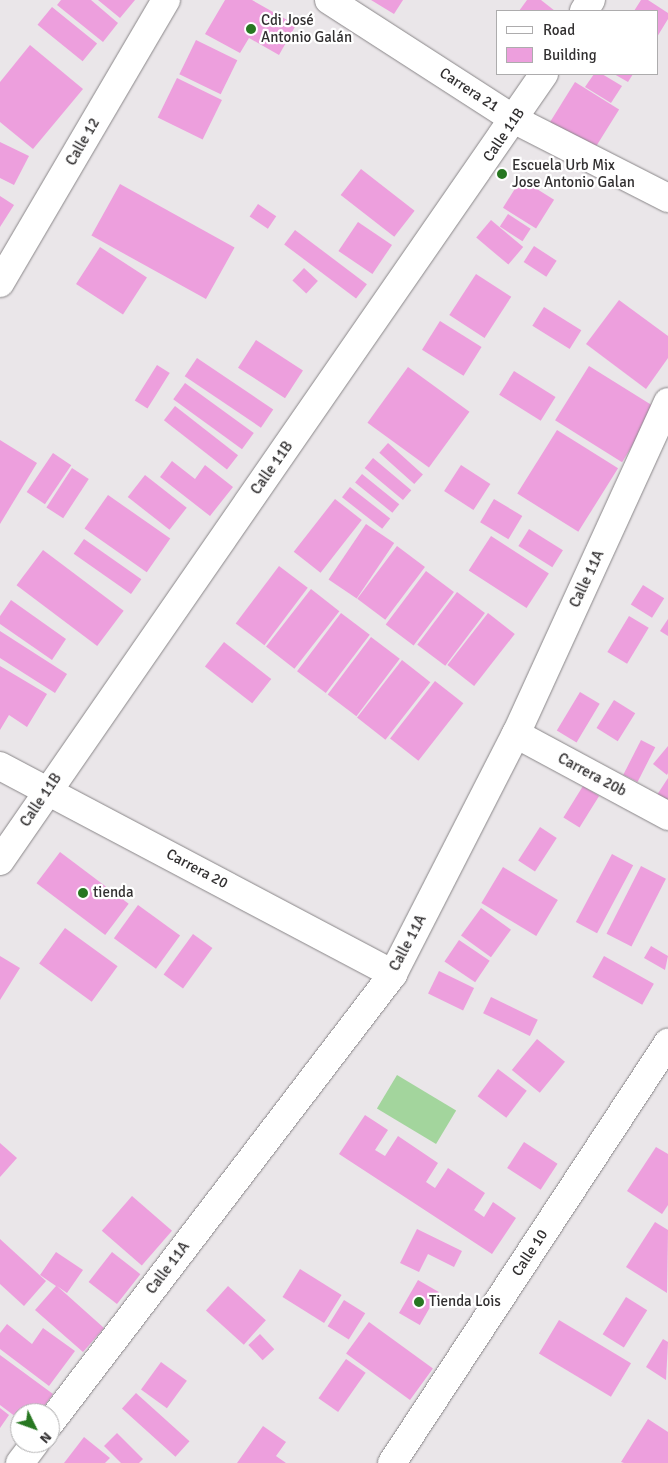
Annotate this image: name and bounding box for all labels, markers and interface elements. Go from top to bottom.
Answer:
legend [496,10,658,75]
place label: Cdi José Antonio Galán [261,11,352,46]
text: Road [543,21,575,39]
marker: Cdi José Antonio Galán [245,23,257,35]
text: Building [543,46,597,64]
street label: Carrera 21 [436,64,502,116]
street label: Calle 11B [479,105,529,165]
street label: Calle 12 [62,115,104,169]
place label: Escuela Urb Mix Jose Antonio Galan [512,156,635,191]
marker: Escuela Urb Mix Jose Antonio Galan [496,168,508,180]
street label: Calle 11B [247,438,297,498]
street label: Calle 11A [566,547,608,611]
street label: Carrera 20b [555,749,629,801]
street label: Calle 11B [16,770,66,830]
street label: Carrera 20 [163,845,231,893]
place label: tienda [93,884,134,902]
marker: tienda [77,887,89,899]
street label: Calle 11A [386,912,430,974]
street label: Calle 10 [508,1226,552,1280]
street label: Calle 11A [142,1238,194,1298]
place label: Tienda Lois [429,1293,501,1311]
marker: Tienda Lois [413,1296,425,1308]
north arrow [10,1403,60,1453]
text: N [36,1428,55,1447]

